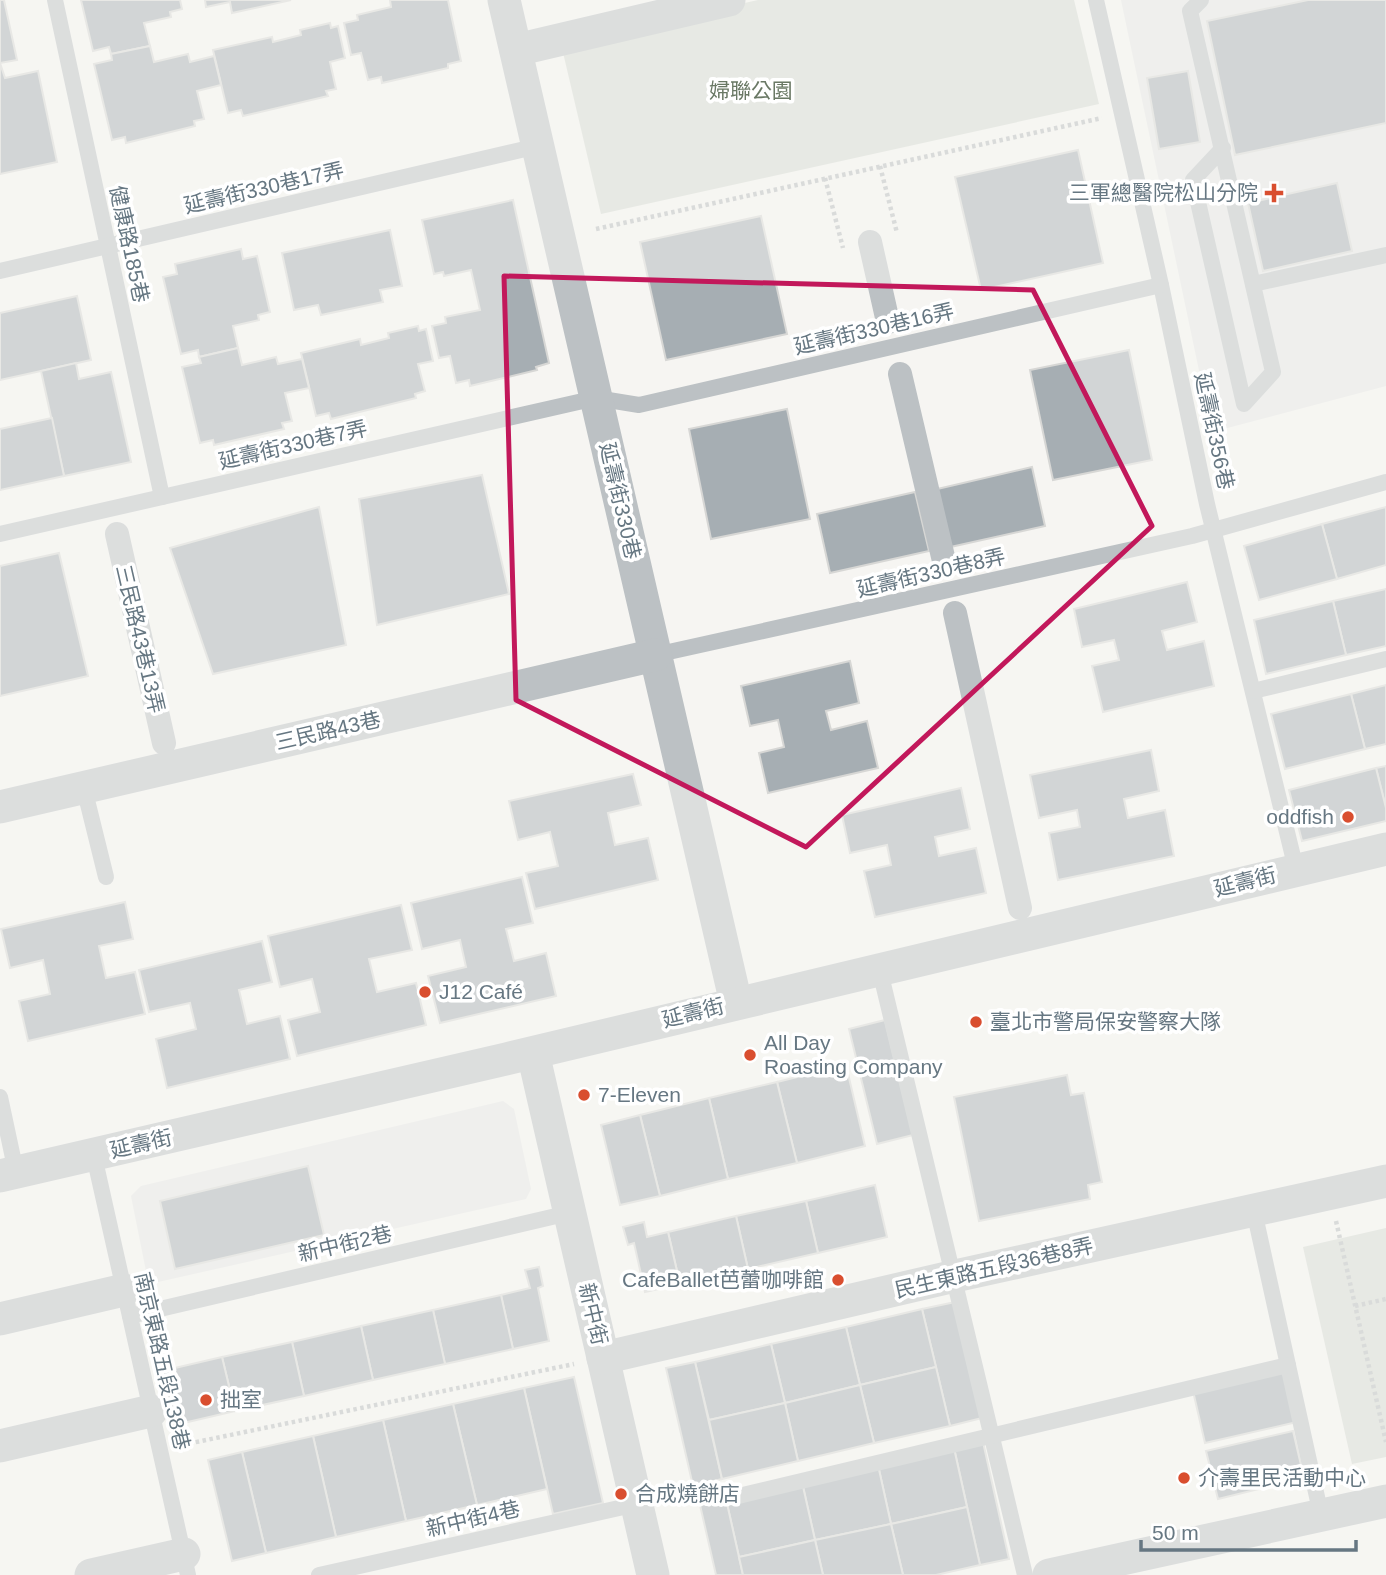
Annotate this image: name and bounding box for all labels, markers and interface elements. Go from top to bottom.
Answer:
park label: 婦聯公園 [709,79,793,102]
street label: 延壽街330巷17弄 [182,158,346,217]
place label: 三軍總醫院松山分院 [1069,181,1258,204]
street label: 健康路185巷 [106,183,153,305]
marker: 三軍總醫院松山分院 [1264,183,1284,203]
street label: 延壽街330巷16弄 [792,299,956,358]
street label: 延壽街356巷 [1191,370,1238,492]
street label: 延壽街330巷7弄 [216,416,369,473]
street label: 延壽街330巷 [596,440,645,561]
street label: 延壽街330巷8弄 [854,544,1007,601]
street label: 三民路43巷13弄 [112,562,169,715]
street label: 三民路43巷 [273,707,383,754]
place label: oddfish [1266,805,1334,828]
marker: oddfish [1340,809,1356,825]
street label: 延壽街 [1212,863,1278,900]
place label: J12 Café [439,980,523,1003]
marker: J12 Café [417,984,433,1000]
street label: 延壽街 [660,994,726,1031]
place label: 臺北市警局保安警察大隊 [990,1010,1221,1033]
marker: 臺北市警局保安警察大隊 [968,1014,984,1030]
place label: All Day Roasting Company [764,1031,943,1078]
marker: All Day Roasting Company [742,1047,758,1063]
place label: 7-Eleven [598,1083,681,1106]
marker: 7-Eleven [576,1087,592,1103]
street label: 延壽街 [108,1125,174,1162]
street label: 新中街2巷 [296,1222,394,1265]
street label: 民生東路五段36巷8弄 [892,1233,1095,1302]
place label: CafeBallet芭蕾咖啡館 [622,1268,824,1291]
street label: 南京東路五段138巷 [131,1270,194,1452]
marker: CafeBallet芭蕾咖啡館 [830,1272,846,1288]
street label: 新中街 [575,1281,612,1347]
place label: 拙室 [220,1388,262,1411]
marker: 拙室 [198,1392,214,1408]
place label: 介壽里民活動中心 [1198,1466,1366,1489]
marker: 介壽里民活動中心 [1176,1470,1192,1486]
place label: 合成燒餅店 [635,1482,740,1505]
marker: 合成燒餅店 [613,1486,629,1502]
street label: 新中街4巷 [424,1497,522,1540]
scale bar [1141,1508,1356,1552]
text: 50 m [1152,1521,1199,1544]

